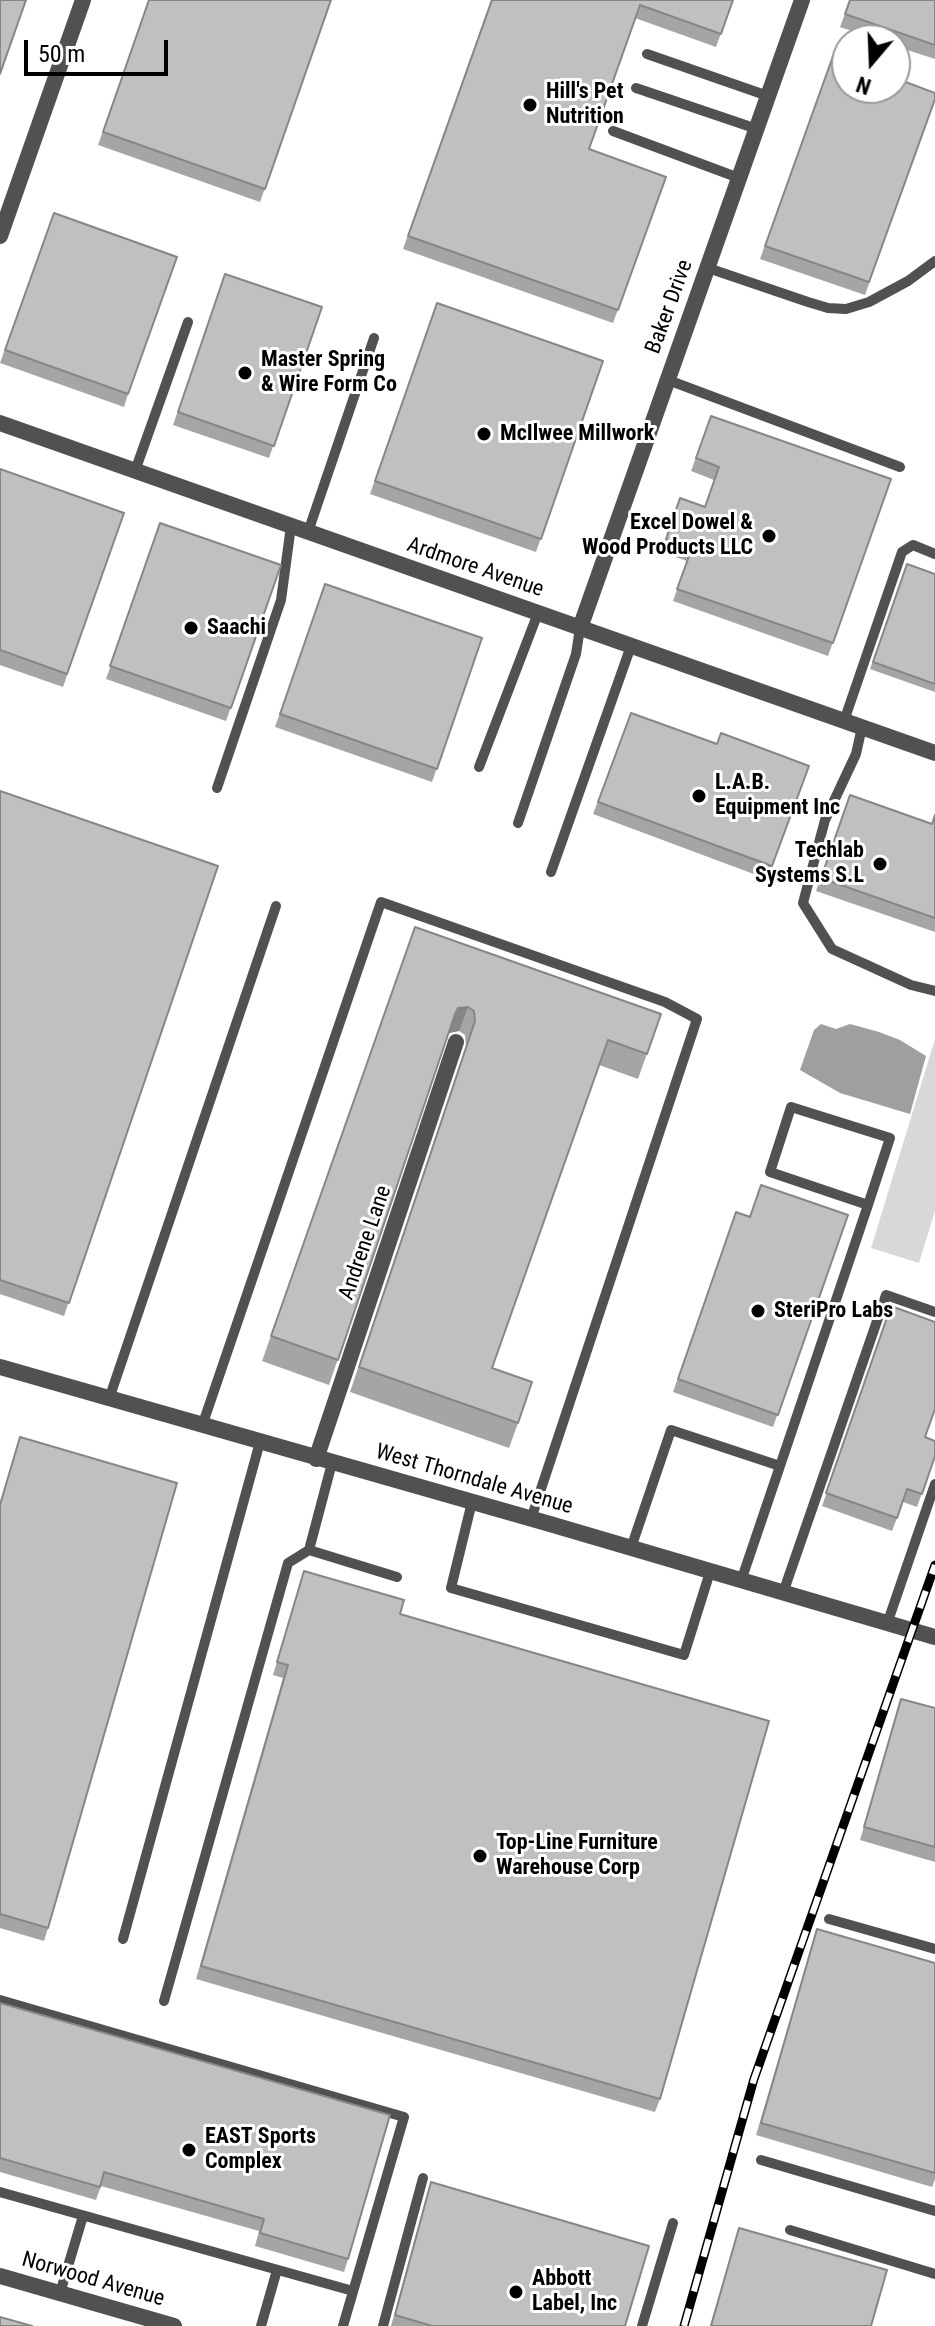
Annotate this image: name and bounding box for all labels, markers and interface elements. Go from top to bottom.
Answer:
scale bar [28,24,172,74]
north arrow [831,24,911,104]
text: 50 m [38,40,85,68]
text: N [853,71,874,99]
place label: Hill's Pet Nutrition [546,79,624,130]
marker: Hill's Pet Nutrition [521,96,539,114]
street label: Baker Drive [641,256,699,358]
place label: Master Spring & Wire Form Co [261,347,397,398]
marker: Master Spring & Wire Form Co [236,364,254,382]
place label: McIlwee Millwork [500,421,654,447]
marker: McIlwee Millwork [475,425,493,443]
place label: Excel Dowel & Wood Products LLC [582,510,753,562]
marker: Excel Dowel & Wood Products LLC [760,527,778,545]
street label: Ardmore Avenue [403,532,547,604]
place label: Saachi [207,615,266,641]
marker: Saachi [182,619,200,637]
place label: L.A.B. Equipment Inc [715,770,840,822]
marker: L.A.B. Equipment Inc [690,787,708,805]
place label: Techlab Systems S.L [755,838,864,890]
marker: Techlab Systems S.L [871,855,889,873]
street label: Andrene Lane [334,1182,398,1304]
place label: SteriPro Labs [774,1298,893,1324]
marker: SteriPro Labs [749,1302,767,1320]
street label: West Thorndale Avenue [372,1439,576,1521]
place label: Top-Line Furniture Warehouse Corp [496,1830,658,1882]
marker: Top-Line Furniture Warehouse Corp [471,1847,489,1865]
place label: EAST Sports Complex [205,2124,316,2176]
marker: EAST Sports Complex [180,2141,198,2159]
street label: Norwood Avenue [19,2247,167,2313]
place label: Abbott Label, Inc [532,2266,617,2318]
marker: Abbott Label, Inc [507,2283,525,2301]

